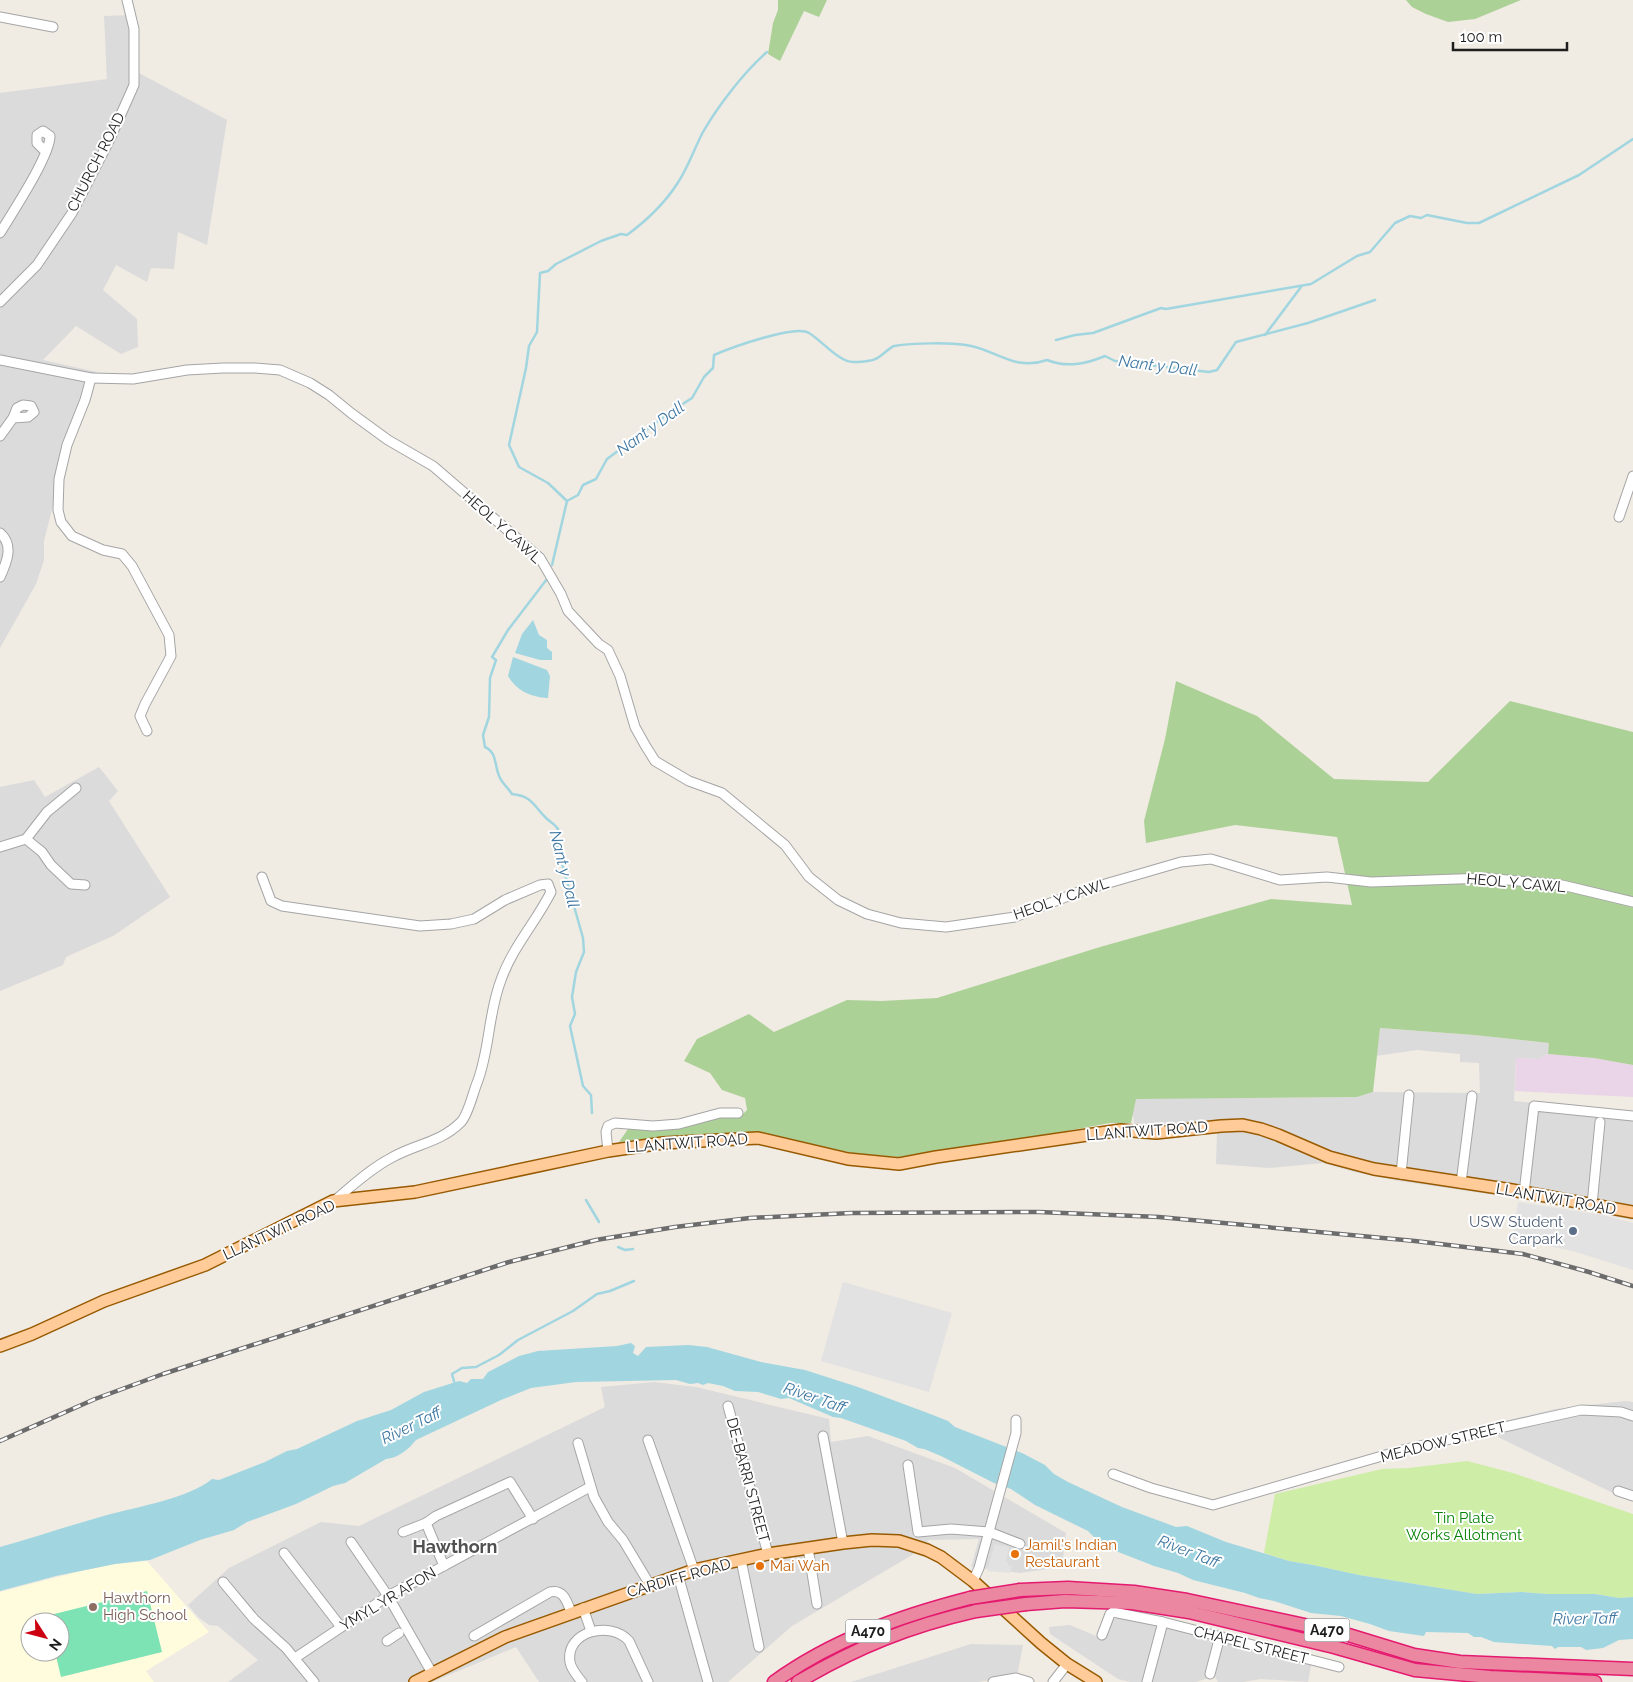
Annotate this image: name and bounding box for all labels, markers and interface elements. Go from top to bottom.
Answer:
scale bar [1453,20,1567,52]
text: 100 m [1460,28,1502,46]
street label: CHURCH ROAD [63,109,129,215]
water label: Nant y Dall [1117,351,1198,380]
water label: Nant y Dall [613,397,688,459]
street label: HEOL Y CAWL [459,487,545,567]
water label: Nant y Dall [546,828,583,910]
street label: HEOL Y CAWL [1466,870,1567,896]
street label: HEOL Y CAWL [1011,874,1111,924]
street label: LLANTWIT ROAD [1086,1118,1209,1144]
street label: LLANTWIT ROAD [626,1130,749,1156]
street label: LLANTWIT ROAD [1494,1180,1618,1218]
street label: LLANTWIT ROAD [220,1196,338,1264]
place label: USW Student Carpark [1469,1213,1563,1248]
marker: USW Student Carpark [1567,1225,1579,1237]
water label: River Taff [781,1378,850,1418]
water label: River Taff [378,1402,446,1448]
street label: DE-BARRI STREET [723,1416,773,1544]
street label: MEADOW STREET [1378,1418,1508,1466]
park label: Tin Plate Works Allotment [1406,1509,1522,1544]
water label: River Taff [1155,1531,1224,1573]
district label: Hawthorn [413,1536,497,1557]
place label: Jamil's Indian Restaurant [1025,1536,1117,1571]
marker: Jamil's Indian Restaurant [1009,1548,1021,1560]
street label: CARDIFF ROAD [625,1555,733,1601]
place label: Mai Wah [770,1557,830,1575]
marker: Mai Wah [754,1560,766,1572]
street label: YMYL YR AFON [337,1563,439,1635]
place label: Hawthorn High School [103,1589,188,1624]
marker: Hawthorn High School [87,1601,99,1613]
water label: River Taff [1553,1608,1619,1629]
north arrow [20,1612,70,1662]
road number: A470 [1304,1618,1350,1642]
road number: A470 [846,1620,890,1642]
street label: CHAPEL STREET [1192,1622,1310,1668]
text: N [46,1636,65,1654]

